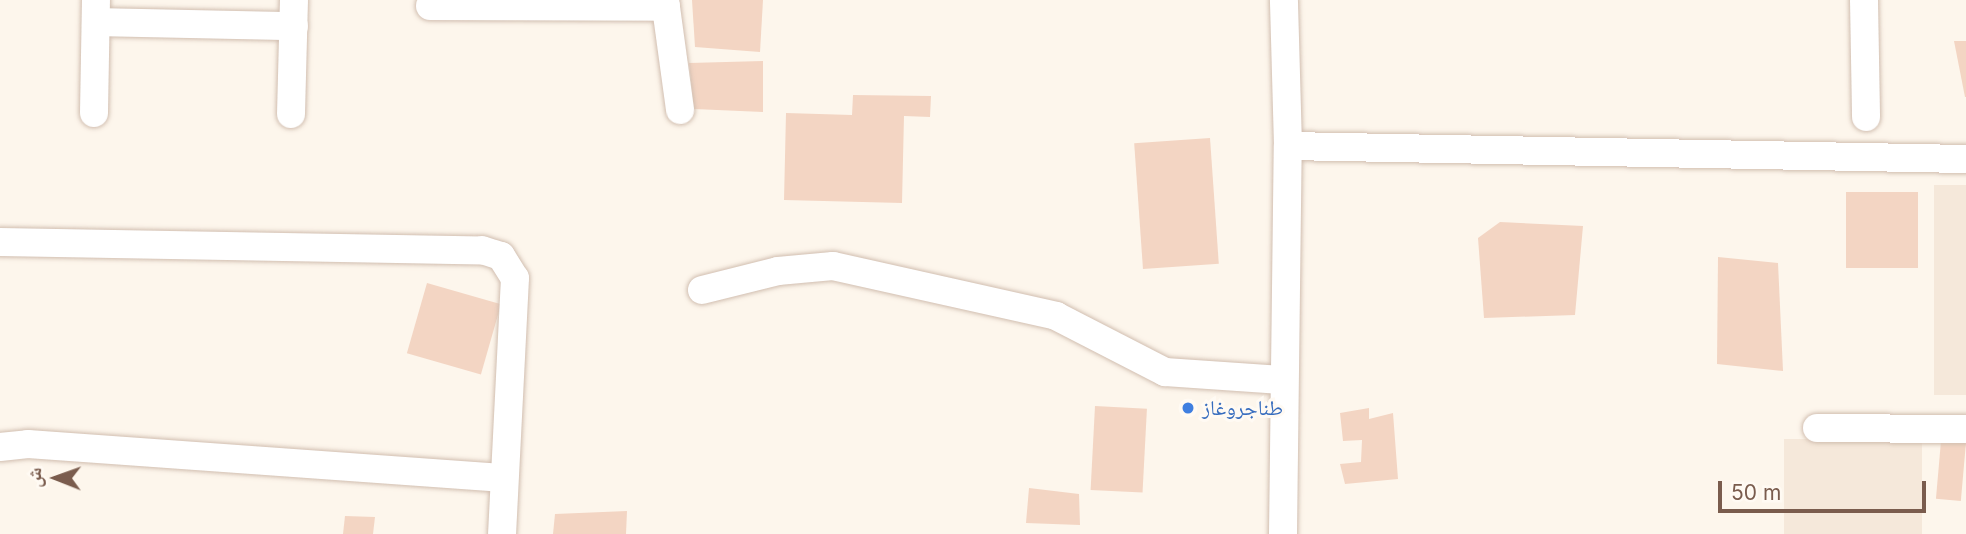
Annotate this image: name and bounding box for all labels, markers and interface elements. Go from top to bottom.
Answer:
place label: طناجروغاز [1202,395,1283,421]
marker: طناجروغاز [1180,400,1196,416]
north arrow [21,443,91,513]
text: ش [23,467,46,488]
scale bar [1721,468,1929,512]
text: 50 m [1731,480,1781,505]

